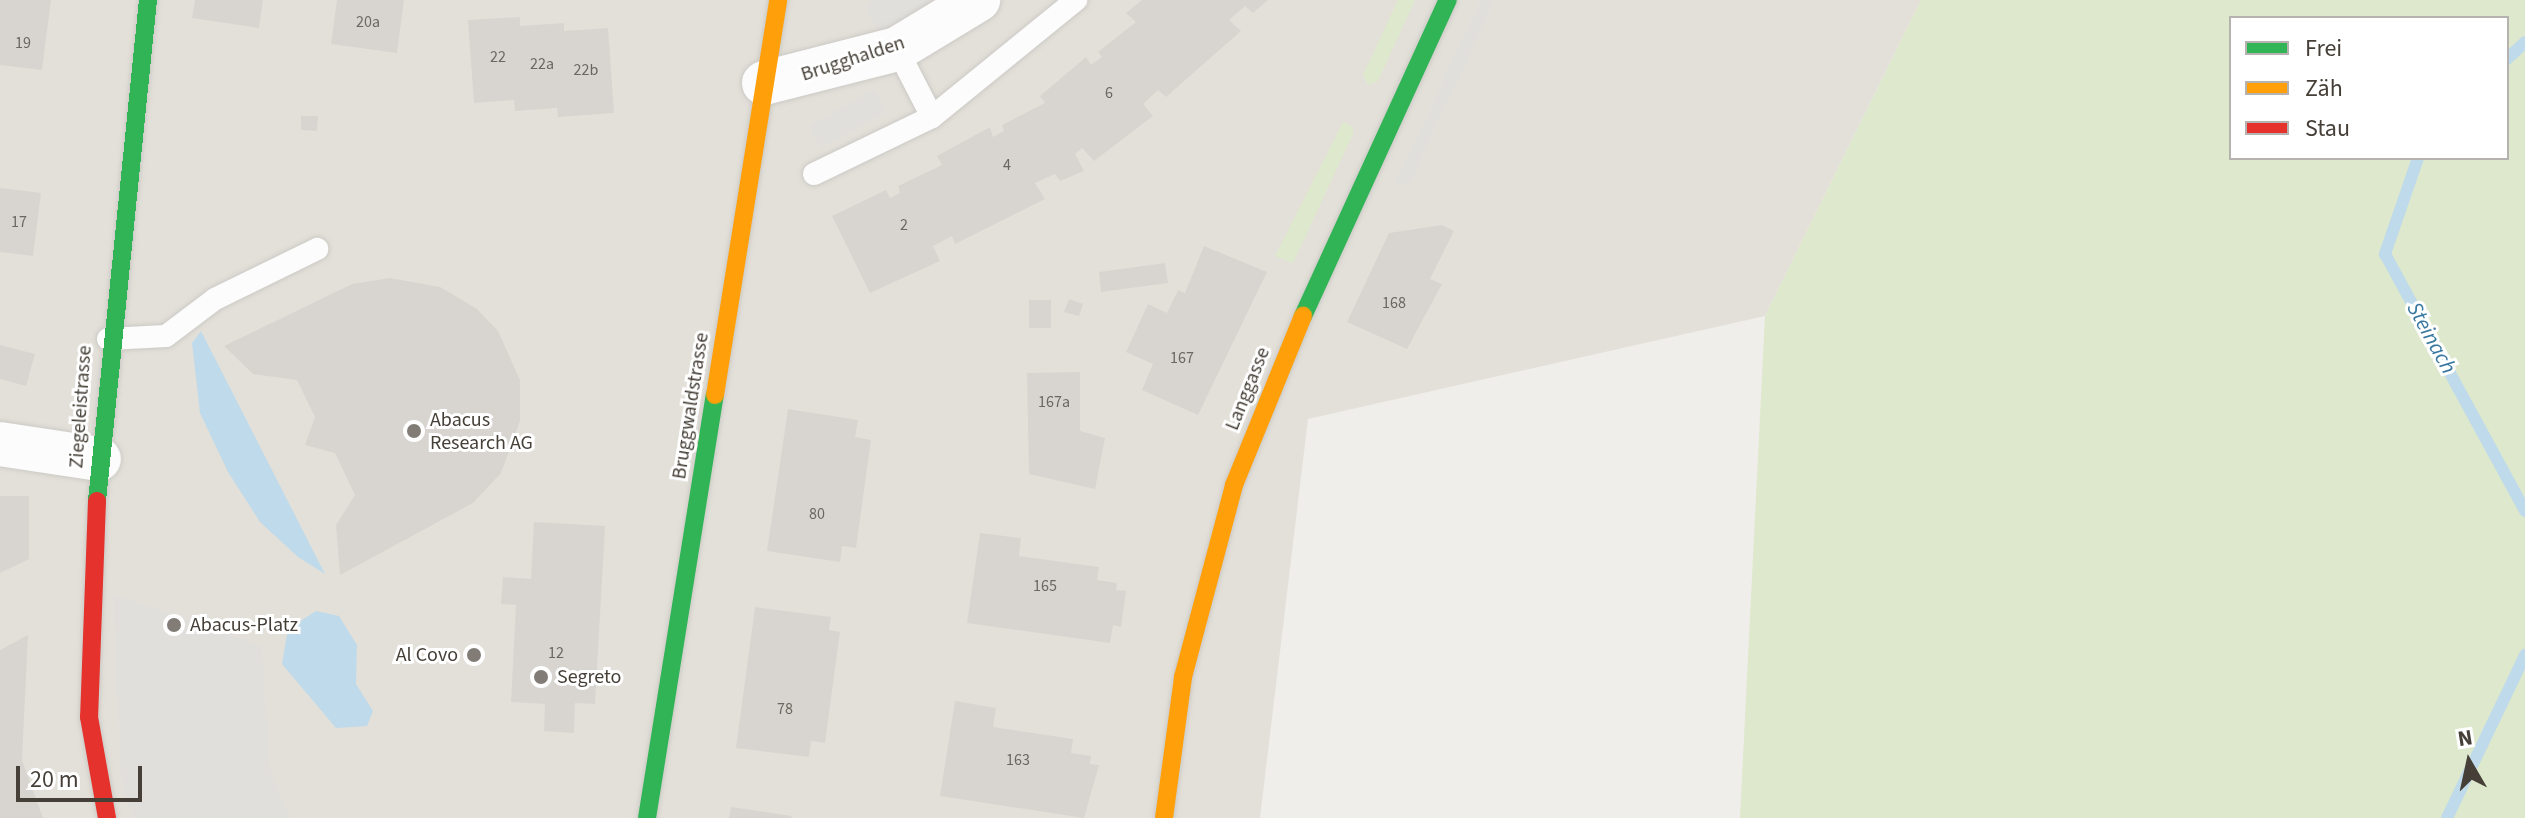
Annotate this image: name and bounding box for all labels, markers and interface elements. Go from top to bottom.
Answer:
house number: 20a [356,12,380,32]
legend [2229,16,2509,160]
street label: Brugghalden [798,31,908,87]
text: Frei [2305,31,2342,66]
house number: 19 [15,33,31,53]
house number: 22 [490,47,506,67]
house number: 22a [530,54,554,74]
house number: 22b [574,60,598,80]
text: Zäh [2305,71,2343,106]
house number: 6 [1105,83,1113,103]
text: Stau [2305,111,2350,146]
house number: 4 [1003,155,1011,175]
house number: 17 [11,212,27,232]
house number: 2 [900,215,908,235]
house number: 168 [1382,293,1406,313]
water label: Steinach [2400,297,2462,379]
street label: Bruggwaldstrasse [668,331,714,481]
street label: Langgasse [1221,344,1275,434]
street label: Ziegeleistrasse [65,345,97,469]
house number: 167 [1170,348,1194,368]
house number: 167a [1038,392,1070,412]
place label: Abacus Research AG [430,408,533,455]
marker: Abacus Research AG [405,422,423,440]
house number: 80 [809,504,825,524]
house number: 165 [1033,576,1057,596]
place label: Abacus-Platz [190,613,298,637]
marker: Abacus-Platz [165,616,183,634]
place label: Al Covo [396,643,458,667]
house number: 12 [548,643,564,663]
marker: Al Covo [465,646,483,664]
place label: Segreto [557,665,621,689]
marker: Segreto [532,668,550,686]
house number: 78 [777,699,793,719]
text: N [2456,721,2475,755]
north arrow [2429,722,2509,802]
scale bar [20,750,146,800]
house number: 163 [1006,750,1030,770]
text: 20 m [30,762,79,797]

